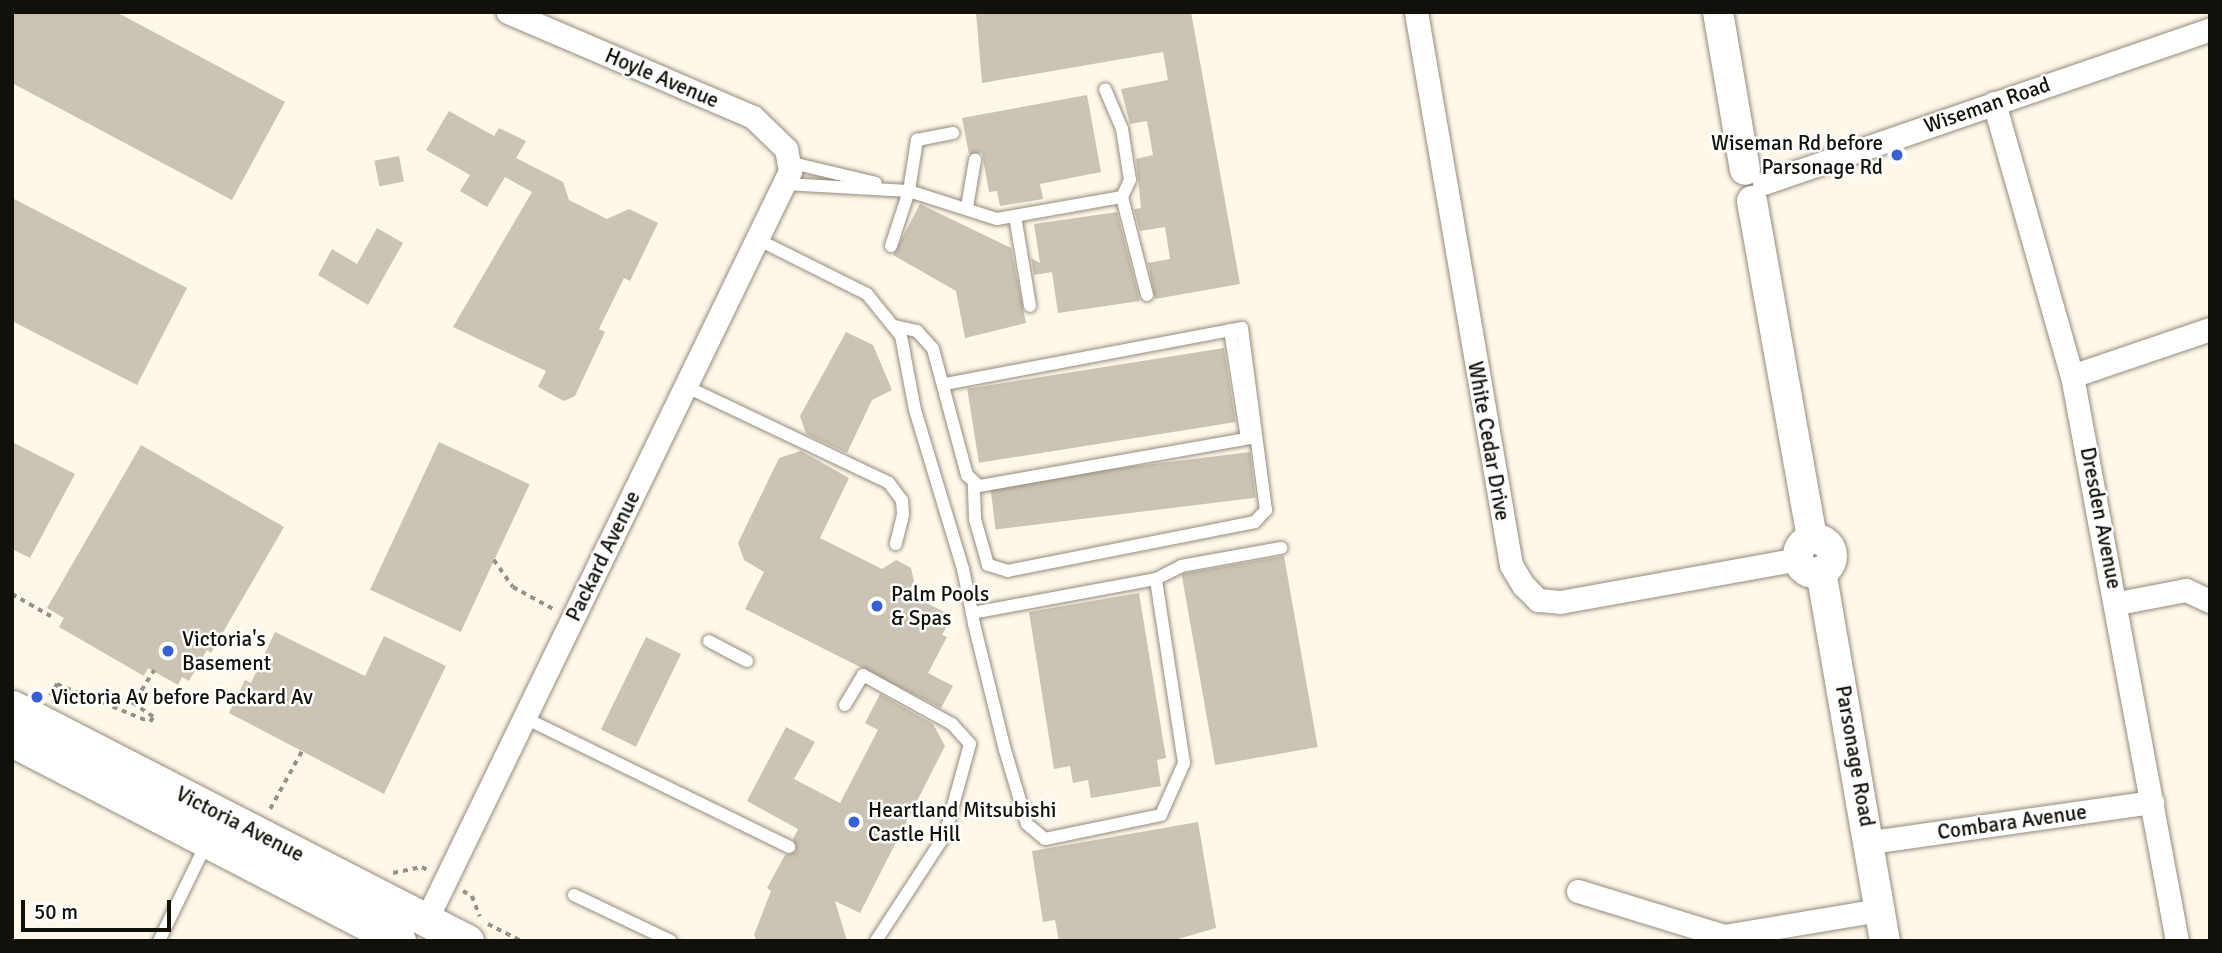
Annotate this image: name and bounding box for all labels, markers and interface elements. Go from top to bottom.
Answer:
street label: Hoyle Avenue [601,43,723,113]
street label: Wiseman Road [1921,72,2053,138]
place label: Wiseman Rd before Parsonage Rd [1711,130,1883,180]
marker: Wiseman Rd before Parsonage Rd [1889,147,1905,163]
street label: White Cedar Drive [1463,359,1515,523]
street label: Dresden Avenue [2075,445,2127,591]
street label: Packard Avenue [561,487,645,625]
place label: Palm Pools & Spas [891,581,989,631]
marker: Palm Pools & Spas [869,598,885,614]
place label: Victoria's Basement [182,626,271,676]
marker: Victoria's Basement [160,643,176,659]
street label: Parsonage Road [1830,683,1880,829]
place label: Victoria Av before Packard Av [51,684,313,710]
marker: Victoria Av before Packard Av [29,689,45,705]
street label: Victoria Avenue [172,781,308,867]
place label: Heartland Mitsubishi Castle Hill [868,797,1057,847]
street label: Combara Avenue [1936,799,2088,845]
marker: Heartland Mitsubishi Castle Hill [846,814,862,830]
scale bar [24,886,175,930]
text: 50 m [34,899,78,925]

